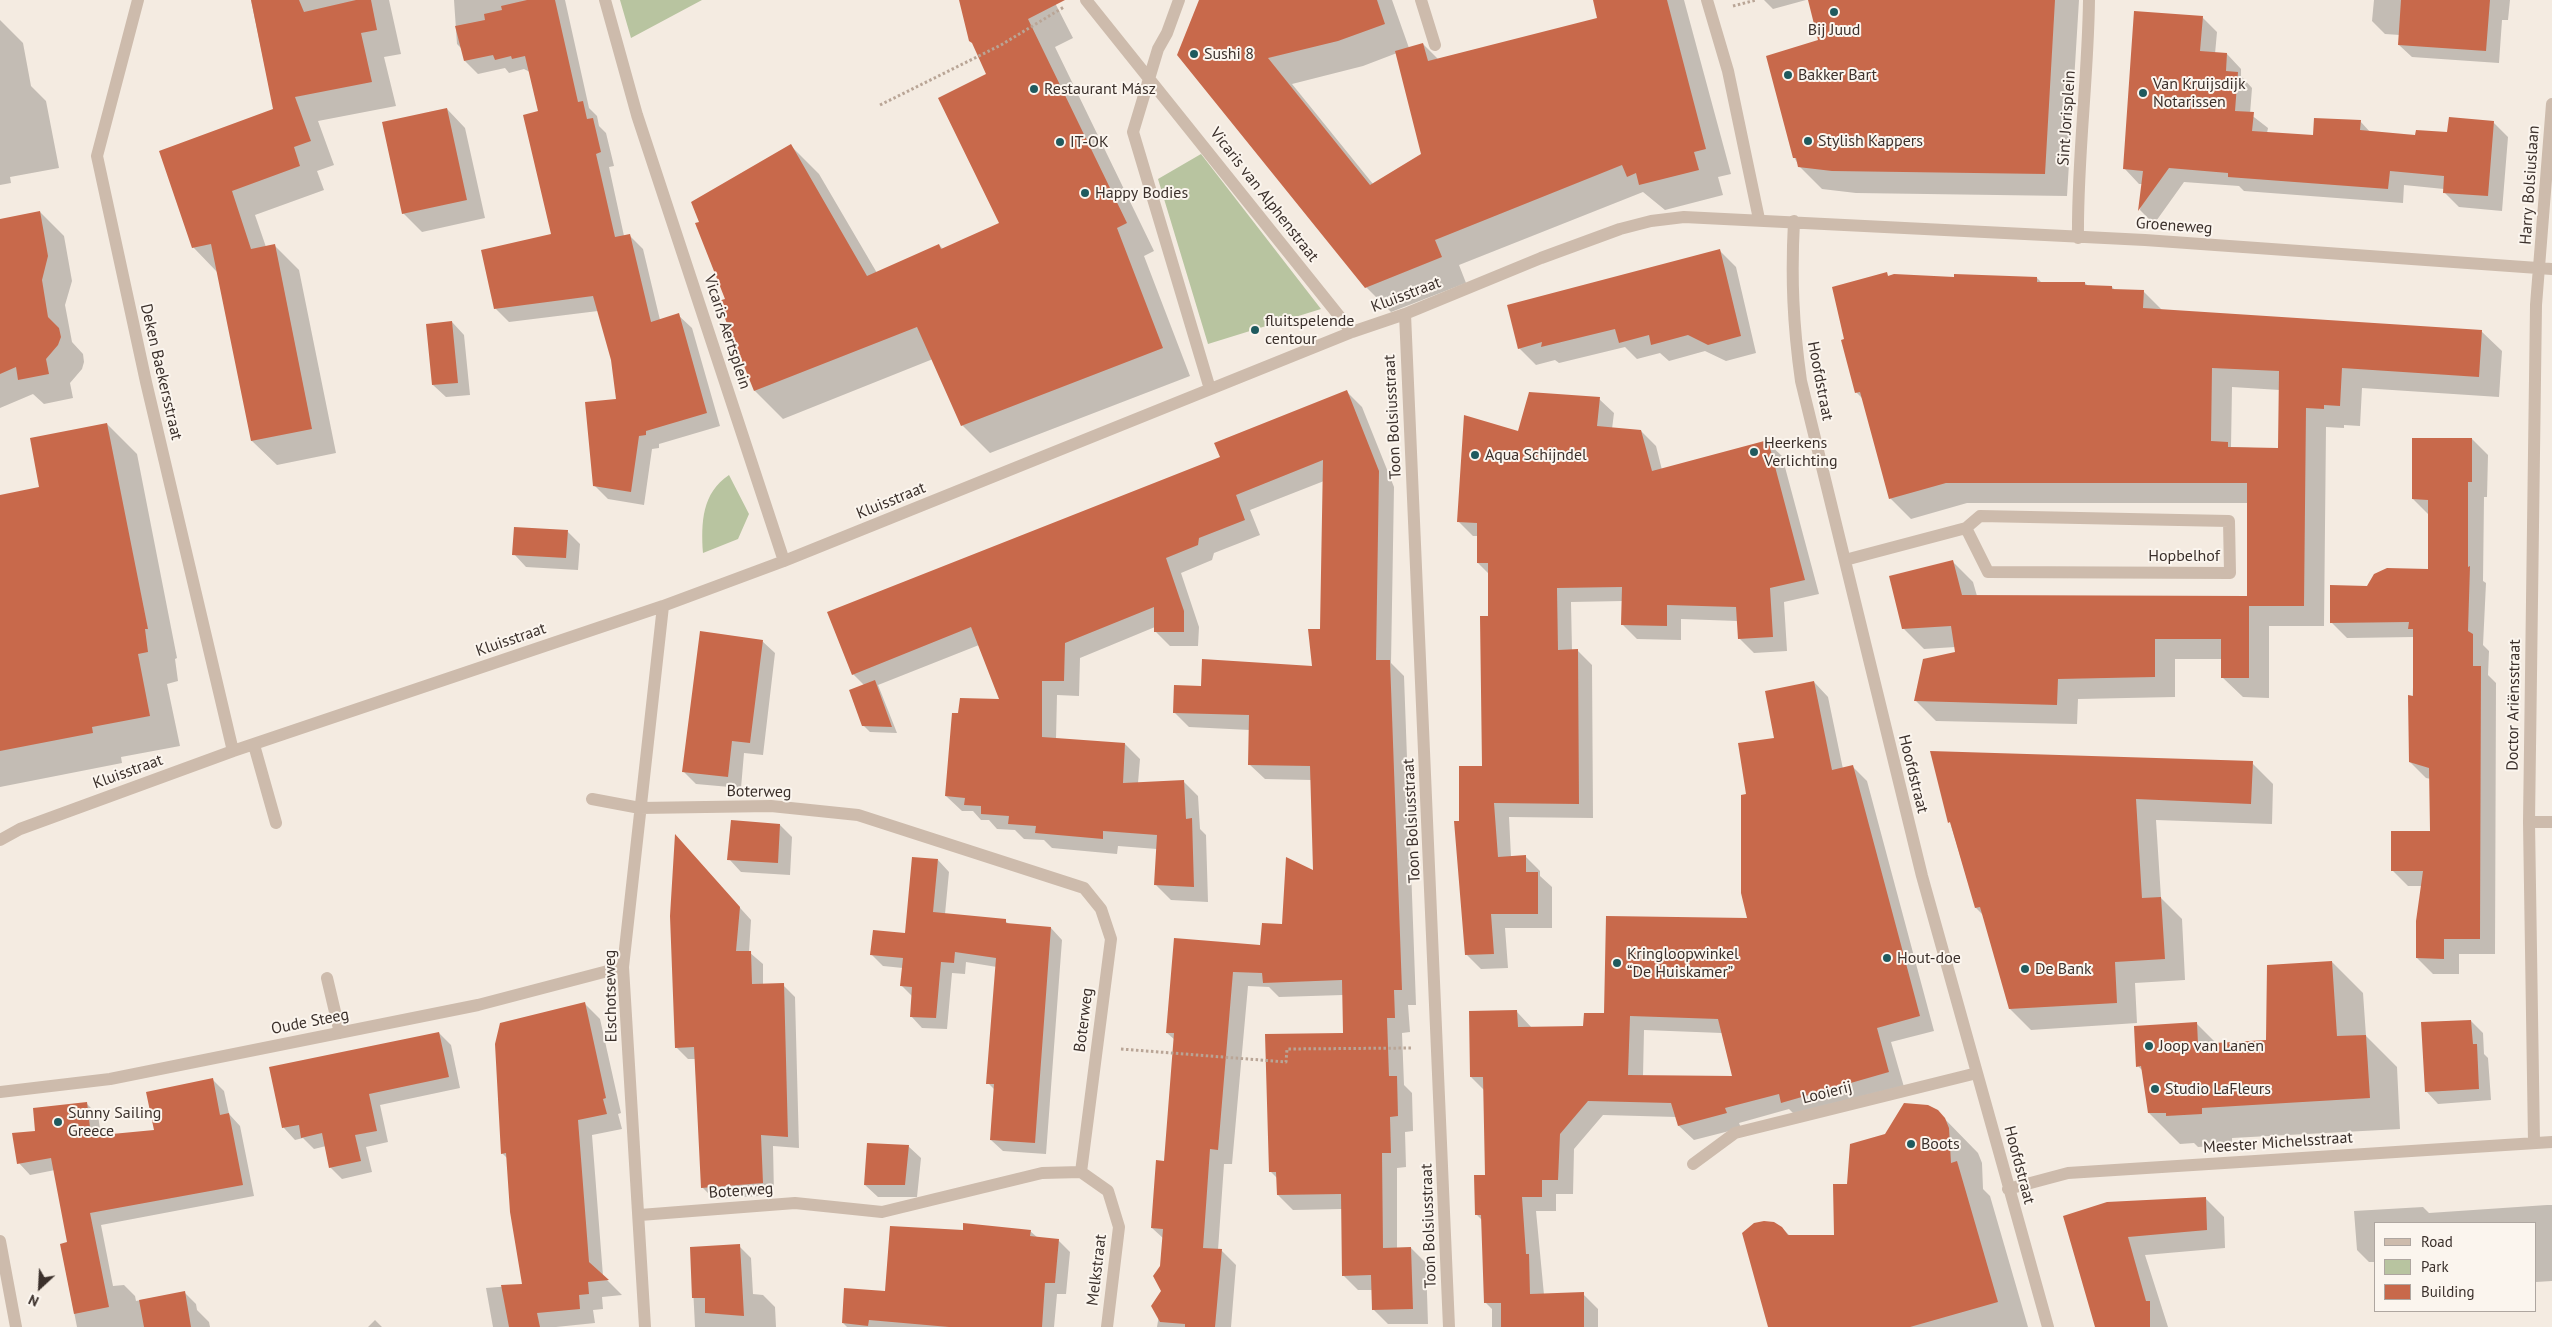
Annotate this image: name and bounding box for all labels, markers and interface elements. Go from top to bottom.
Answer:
marker: Bij Juud [1828,6,1840,18]
place label: Bij Juud [1808,20,1860,40]
place label: Sushi 8 [1204,44,1254,64]
marker: Sushi 8 [1188,48,1200,60]
place label: Bakker Bart [1798,65,1877,85]
marker: Bakker Bart [1782,69,1794,81]
street label: Sint Jorisplein [2054,70,2080,166]
place label: Van Kruijsdijk Notarissen [2153,74,2246,112]
place label: Restaurant Mász [1044,79,1156,99]
marker: Restaurant Mász [1028,83,1040,95]
marker: Van Kruijsdijk Notarissen [2137,87,2149,99]
street label: Vicaris van Alphenstraat [1206,124,1322,266]
street label: Harry Bolsiuslaan [2516,125,2544,245]
place label: Stylish Kappers [1818,131,1923,151]
place label: IT-OK [1070,132,1109,152]
marker: Stylish Kappers [1802,135,1814,147]
marker: IT-OK [1054,136,1066,148]
place label: Happy Bodies [1095,183,1188,203]
marker: Happy Bodies [1079,187,1091,199]
street label: Groeneweg [2135,214,2213,238]
street label: Vicaris Aertsplein [699,272,755,392]
street label: Kluisstraat [1368,273,1444,317]
street label: Deken Baekersstraat [136,302,186,442]
place label: fluitspelende centour [1265,311,1354,349]
marker: fluitspelende centour [1249,324,1261,336]
street label: Hoofdstraat [1803,340,1837,422]
street label: Toon Bolsiusstraat [1380,354,1406,480]
place label: Heerkens Verlichting [1764,433,1838,471]
place label: Aqua Schijndel [1485,445,1587,465]
marker: Heerkens Verlichting [1748,446,1760,458]
marker: Aqua Schijndel [1469,449,1481,461]
street label: Kluisstraat [854,478,928,524]
street label: Hopbelhof [2148,546,2220,566]
street label: Kluisstraat [473,619,549,661]
street label: Doctor Ariënsstraat [2503,639,2525,771]
street label: Hoofdstraat [1894,733,1932,815]
street label: Kluisstraat [90,750,166,794]
street label: Toon Bolsiusstraat [1399,758,1425,884]
street label: Boterweg [726,782,792,802]
place label: Kringloopwinkel “De Huiskamer” [1627,944,1739,982]
place label: Hout-doe [1897,948,1961,968]
street label: Elschotseweg [601,949,621,1043]
marker: Hout-doe [1881,952,1893,964]
marker: Kringloopwinkel “De Huiskamer” [1611,957,1623,969]
place label: De Bank [2035,959,2092,979]
marker: De Bank [2019,963,2031,975]
street label: Boterweg [1071,987,1097,1053]
street label: Oude Steeg [269,1005,351,1039]
place label: Joop van Lanen [2159,1036,2264,1056]
marker: Joop van Lanen [2143,1040,2155,1052]
street label: Looierij [1800,1078,1854,1108]
place label: Studio LaFleurs [2165,1079,2271,1099]
marker: Studio LaFleurs [2149,1083,2161,1095]
place label: Sunny Sailing Greece [68,1103,161,1141]
marker: Sunny Sailing Greece [52,1116,64,1128]
street label: Hoofdstraat [1999,1124,2039,1206]
street label: Meester Michelsstraat [2203,1128,2353,1158]
place label: Boots [1921,1134,1960,1154]
marker: Boots [1905,1138,1917,1150]
street label: Toon Bolsiusstraat [1417,1163,1441,1289]
street label: Boterweg [708,1179,774,1203]
legend [2374,1222,2537,1312]
text: Road [2421,1232,2453,1251]
street label: Melkstraat [1083,1233,1111,1307]
text: Park [2421,1257,2449,1276]
north arrow [15,1262,65,1312]
text: Building [2421,1282,2475,1301]
text: N [26,1290,42,1311]

